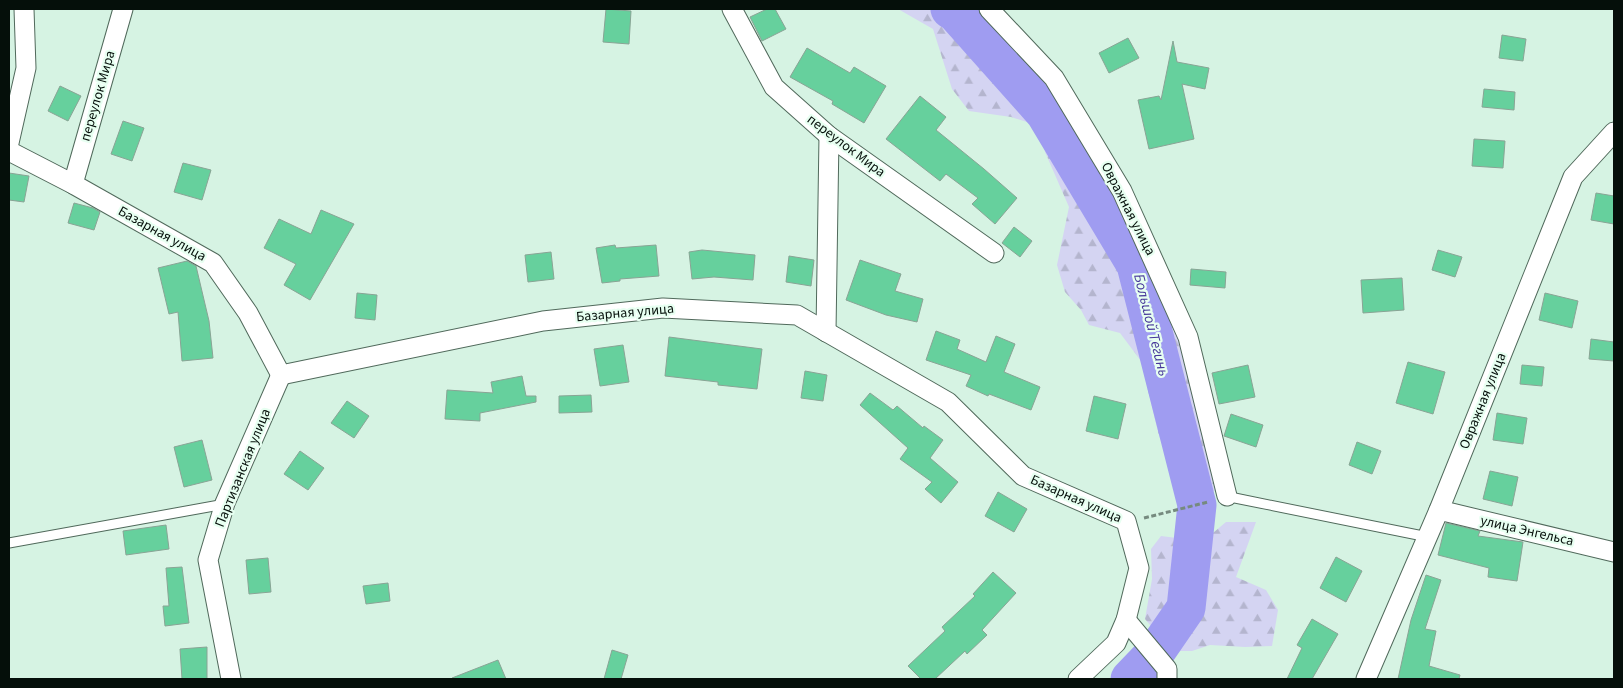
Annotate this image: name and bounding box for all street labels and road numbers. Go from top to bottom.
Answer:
street label: переулок Мира [76,48,120,144]
street label: переулок Мира [803,110,889,182]
street label: Овражная улица [1096,159,1160,259]
street label: Базарная улица [114,201,210,267]
street label: Базарная улица [575,299,675,327]
street label: Овражная улица [1455,350,1511,452]
street label: Партизанская улица [210,406,276,530]
street label: Базарная улица [1027,470,1125,528]
street label: улица Энгельса [1478,511,1576,551]

